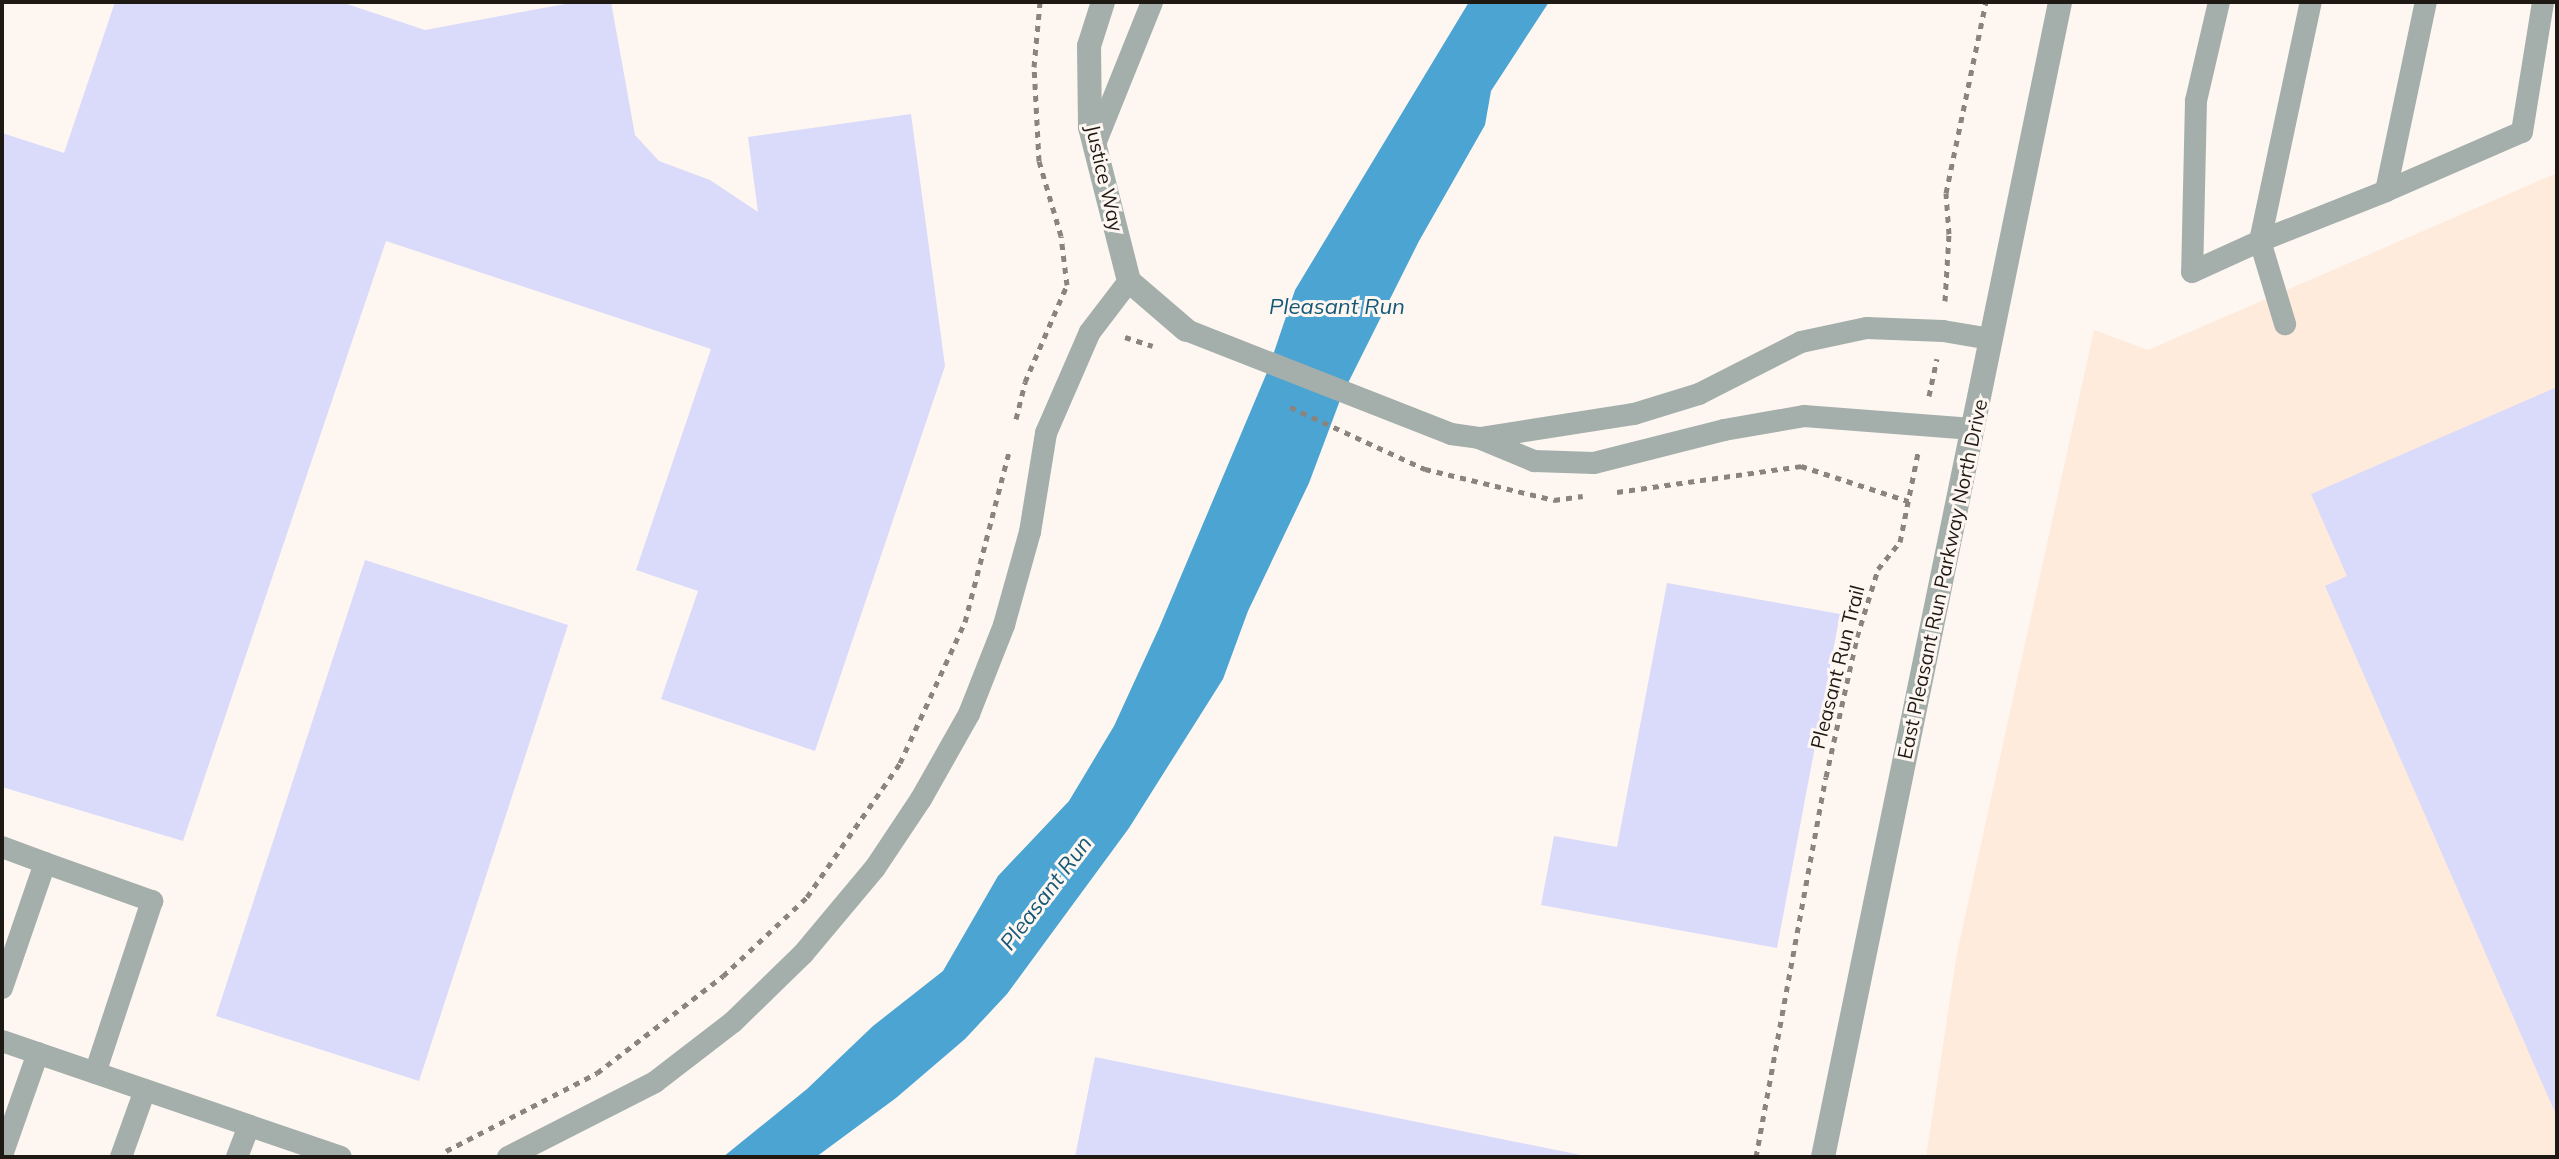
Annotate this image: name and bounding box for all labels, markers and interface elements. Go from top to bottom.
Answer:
street label: Justice Way [1081,122,1129,234]
water label: Pleasant Run [1269,294,1405,320]
street label: East Pleasant Run Parkway North Drive [1892,397,1992,761]
street label: Pleasant Run Trail [1805,583,1869,751]
water label: Pleasant Run [995,831,1097,955]

